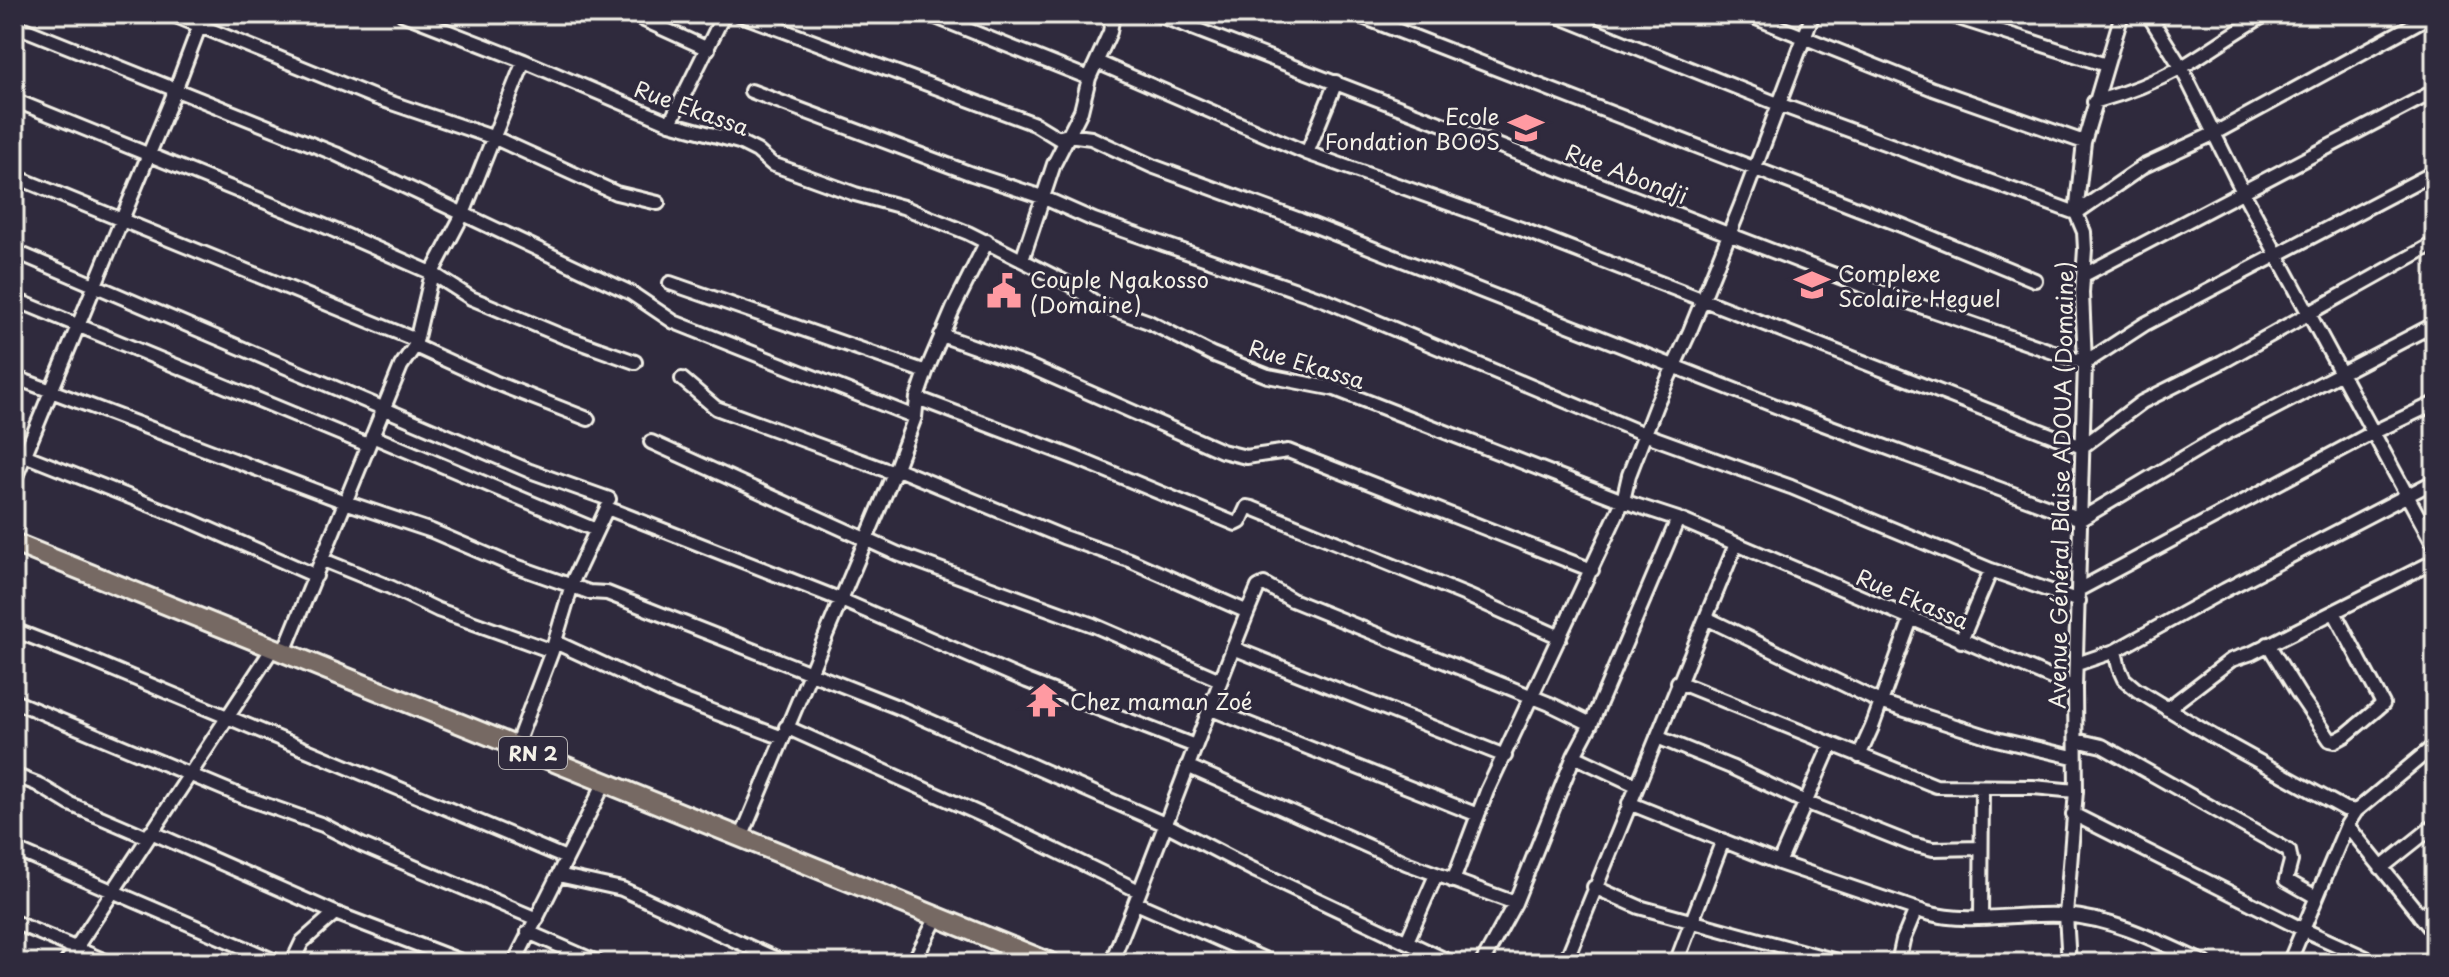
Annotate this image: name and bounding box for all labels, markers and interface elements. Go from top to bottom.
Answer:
street label: Rue Ekassa [630,71,754,143]
place label: Ecole Fondation BOOS [1325,99,1500,157]
school or university icon: Ecole Fondation BOOS [1507,109,1545,147]
street label: Rue Abondji [1561,135,1693,211]
place label: Complexe Scolaire Heguel [1838,256,2001,314]
street label: Avenue Général Blaise ADOUA (Domaine) [2040,261,2080,709]
place label: Couple Ngakosso (Domaine) [1030,262,1209,320]
school or university icon: Complexe Scolaire Heguel [1793,266,1831,304]
public building icon: Couple Ngakosso (Domaine) [985,272,1023,310]
street label: Rue Ekassa [1245,330,1369,396]
street label: Rue Ekassa [1851,559,1975,637]
temple icon: Chez maman Zoé [1025,681,1063,719]
place label: Chez maman Zoé [1070,684,1253,717]
road number: RN 2 [499,737,567,769]

